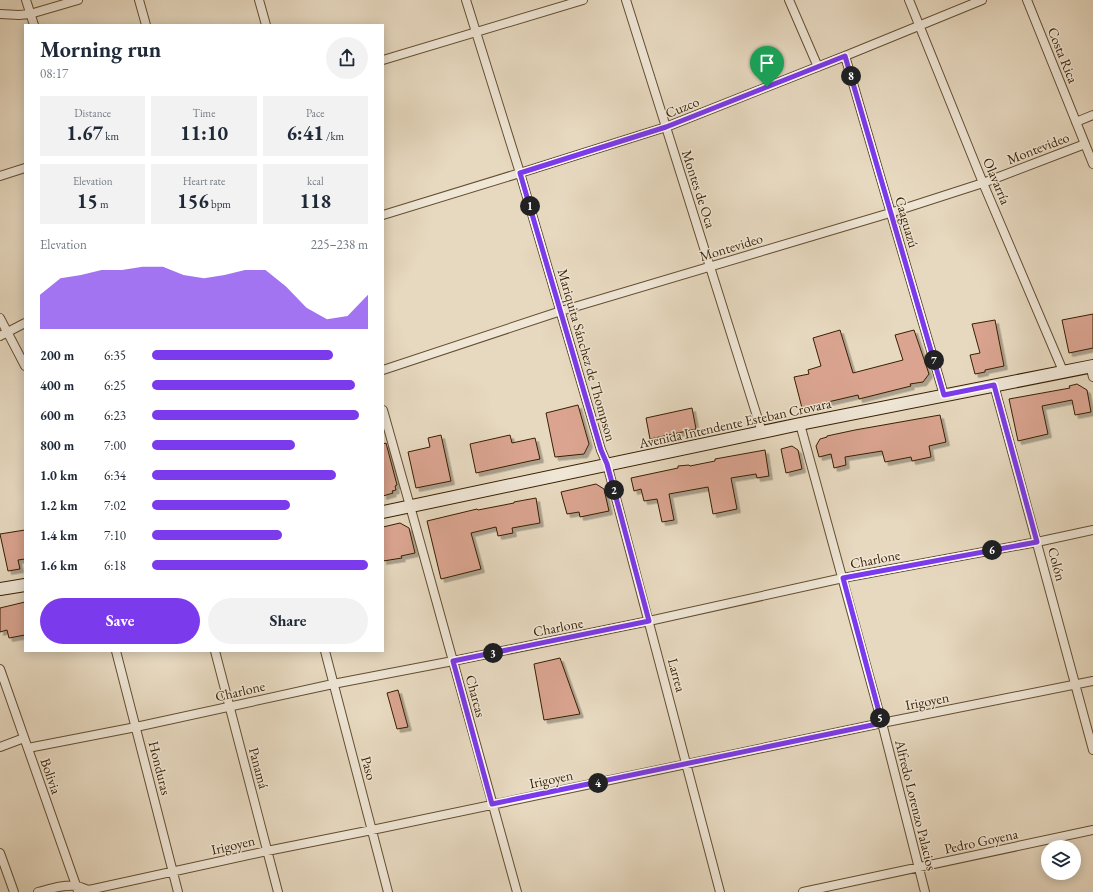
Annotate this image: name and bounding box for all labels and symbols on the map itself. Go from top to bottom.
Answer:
street label: Costa Rica [1044,24,1082,86]
pin [750,46,784,87]
pin: 8 [841,66,861,86]
street label: Cuzco [662,92,702,122]
street label: Montevideo [1004,128,1072,168]
street label: Montes de Oca [678,148,720,231]
street label: Olavarría [979,155,1015,208]
street label: Caaguazú [891,194,923,250]
pin: 1 [520,196,540,216]
street label: Montevideo [697,229,765,265]
street label: Mariquita Sánchez de Thompson [554,267,620,444]
pin: 7 [924,350,944,370]
street label: Avenida Intendente Esteban Crovara [636,394,833,452]
pin: 2 [604,480,624,500]
pin: 6 [982,540,1002,560]
street label: Charlone [848,545,902,573]
street label: Colón [1044,545,1070,584]
street label: Charlone [531,613,585,641]
pin: 3 [483,643,503,663]
street label: Larrea [664,656,690,694]
street label: Charcas [462,673,490,720]
street label: Charlone [213,676,267,705]
street label: Irigoyen [904,688,951,714]
pin: 5 [870,708,890,728]
street label: Alfredo Lorenzo Palacios [891,737,941,873]
street label: Honduras [145,739,175,797]
street label: Panamá [245,745,273,791]
street label: Paso [357,754,381,782]
street label: Bolivia [36,756,66,797]
street label: Irigoyen [528,765,575,792]
pin: 4 [588,773,608,793]
street label: Pedro Goyena [943,824,1020,858]
street label: Irigoyen [209,831,257,859]

